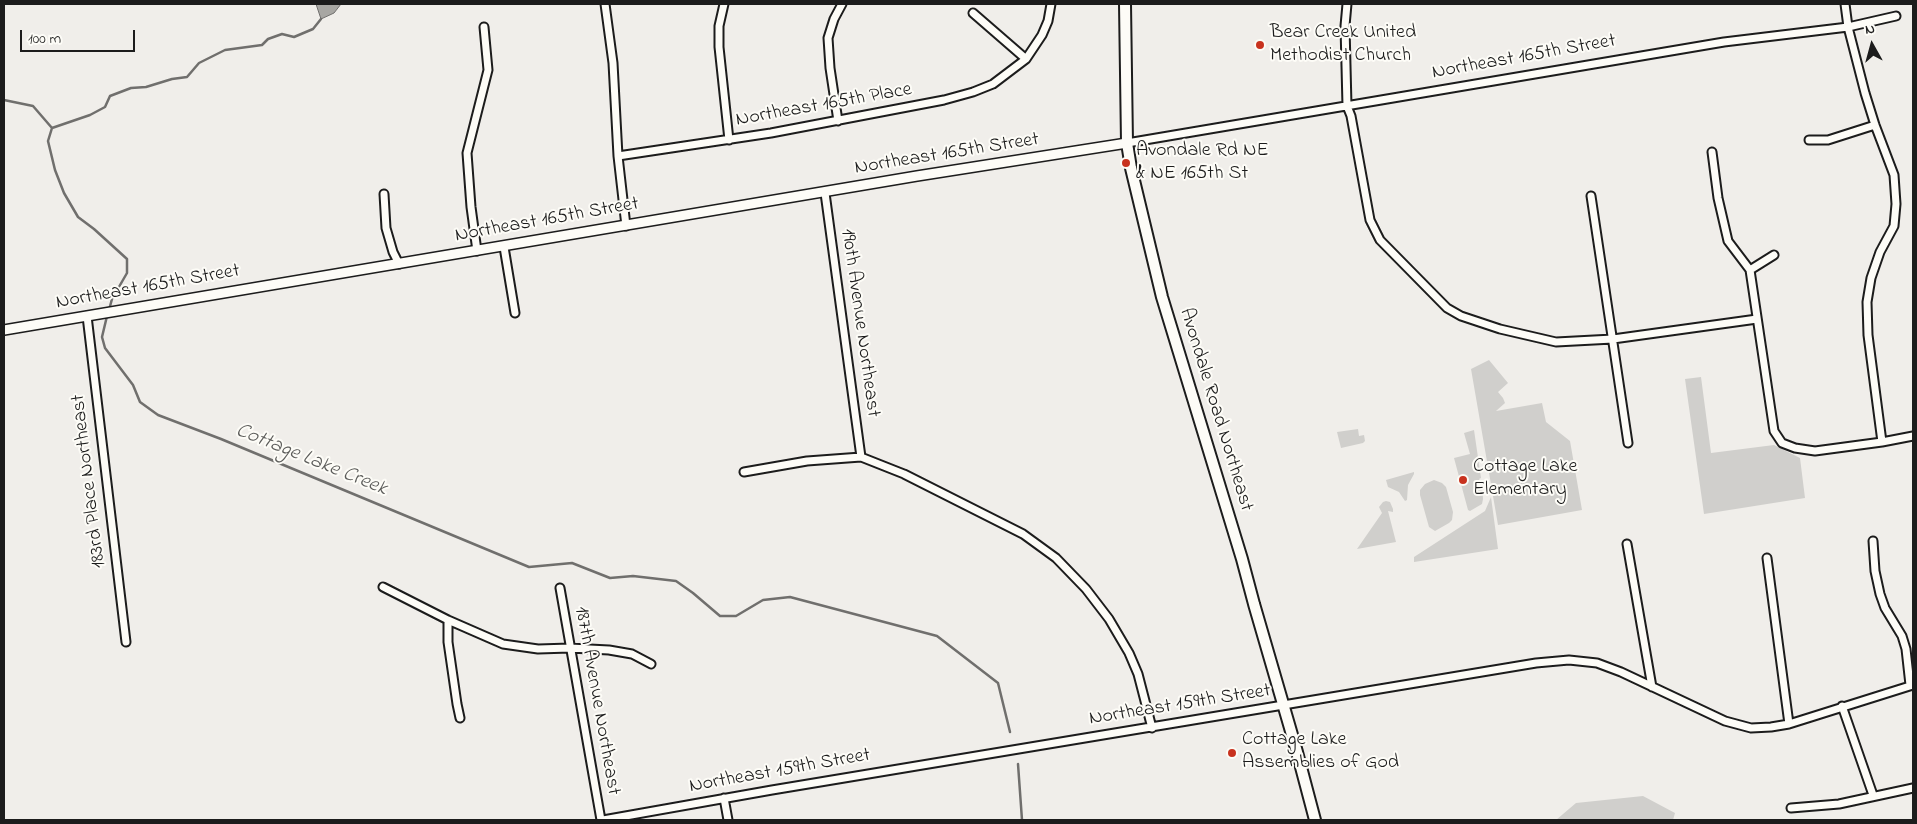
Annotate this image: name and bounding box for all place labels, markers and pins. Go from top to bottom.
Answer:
place label: Bear Creek United Methodist Church [1270,22,1416,69]
marker: Bear Creek United Methodist Church [1254,39,1266,51]
place label: Avondale Rd NE & NE 165th St [1136,140,1269,187]
marker: Avondale Rd NE & NE 165th St [1120,157,1132,169]
place label: Cottage Lake Elementary [1473,456,1577,503]
marker: Cottage Lake Elementary [1457,474,1469,486]
place label: Cottage Lake Assemblies of God [1242,729,1399,776]
marker: Cottage Lake Assemblies of God [1226,747,1238,759]

